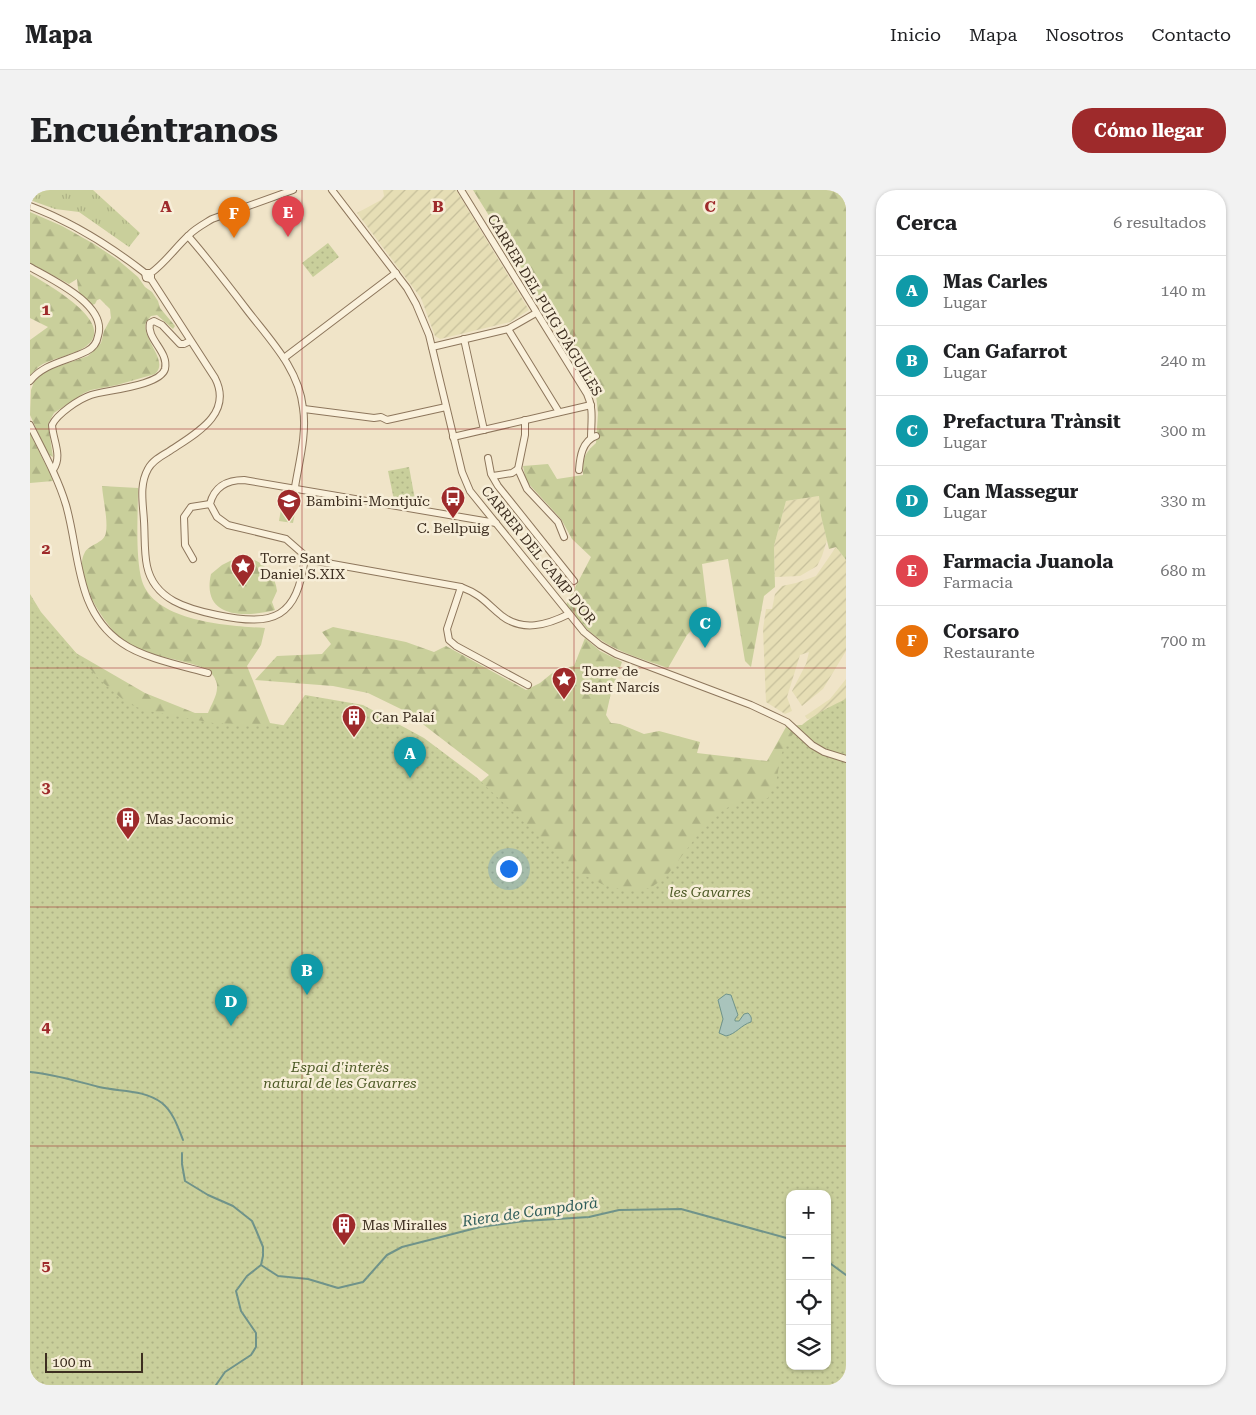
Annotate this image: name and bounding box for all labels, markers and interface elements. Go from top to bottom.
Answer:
text: Mapa [25,21,92,49]
text: Inicio [890,24,941,45]
text: Mapa [969,24,1017,45]
text: Nosotros [1045,24,1123,45]
text: Contacto [1151,24,1231,45]
button: Cómo llegar [1072,108,1226,153]
text: Encuéntranos [30,110,278,151]
pin: E [272,196,304,237]
text: A [160,197,172,216]
pin: F [218,197,250,238]
text: B [432,197,444,216]
text: C [704,197,716,216]
street label: CARRER DEL PUIG D'ÀGUILES [484,211,606,399]
text: Cerca [896,211,957,235]
text: 6 resultados [1113,213,1206,232]
text: Mas Carles [943,270,1048,293]
text: A [906,281,918,300]
text: 140 m [1160,281,1206,300]
text: Lugar [943,293,987,312]
text: 1 [42,300,51,319]
text: Can Gafarrot [943,340,1067,363]
text: B [906,351,918,370]
text: 240 m [1160,351,1206,370]
text: Lugar [943,363,987,382]
text: Prefactura Trànsit [943,410,1121,433]
text: C [906,421,918,440]
text: 300 m [1160,421,1206,440]
text: Lugar [943,433,987,452]
text: Can Massegur [943,480,1078,503]
street label: CARRER DEL CAMP D'OR [478,483,600,628]
bus stop icon: C. Bellpuig [440,485,466,519]
school or university icon: Bambini-Montjuïc [276,488,302,522]
text: D [906,491,918,510]
text: 330 m [1160,491,1206,510]
place label: Bambini-Montjuïc [306,493,430,509]
text: Lugar [943,503,987,522]
place label: C. Bellpuig [417,520,489,536]
text: 2 [42,539,51,558]
place label: Torre Sant Daniel S.XIX [260,550,345,582]
text: Farmacia Juanola [943,550,1113,573]
place icon: Torre Sant Daniel S.XIX [230,553,256,587]
text: E [907,561,917,580]
text: 680 m [1160,561,1206,580]
text: Farmacia [943,573,1013,592]
pin: C [689,607,721,648]
text: Corsaro [943,620,1019,643]
text: F [907,631,917,650]
text: 700 m [1160,631,1206,650]
text: Restaurante [943,643,1035,662]
place label: Torre de Sant Narcís [582,663,660,695]
place icon: Torre de Sant Narcís [551,666,577,700]
building icon: Can Palaí [341,704,367,738]
place label: Can Palaí [372,709,435,725]
pin: A [394,737,426,778]
text: 3 [42,778,51,797]
building icon: Mas Jacomic [115,806,141,840]
place label: Mas Jacomic [146,811,234,827]
your location [496,856,522,882]
park label: les Gavarres [669,884,751,900]
pin: B [291,954,323,995]
pin: D [215,985,247,1026]
text: 4 [42,1017,51,1036]
park label: Espai d'interès natural de les Gavarres [263,1059,417,1091]
map controls [786,1190,831,1370]
button: + [786,1190,831,1235]
water label: Riera de Campdorà [460,1194,599,1231]
building icon: Mas Miralles [331,1212,357,1246]
place label: Mas Miralles [362,1217,447,1233]
button: − [786,1235,831,1280]
text: 5 [42,1256,51,1275]
button: locate [786,1280,831,1325]
button: layers [786,1325,831,1370]
scale bar [45,1350,142,1373]
text: 100 m [52,1354,92,1370]

